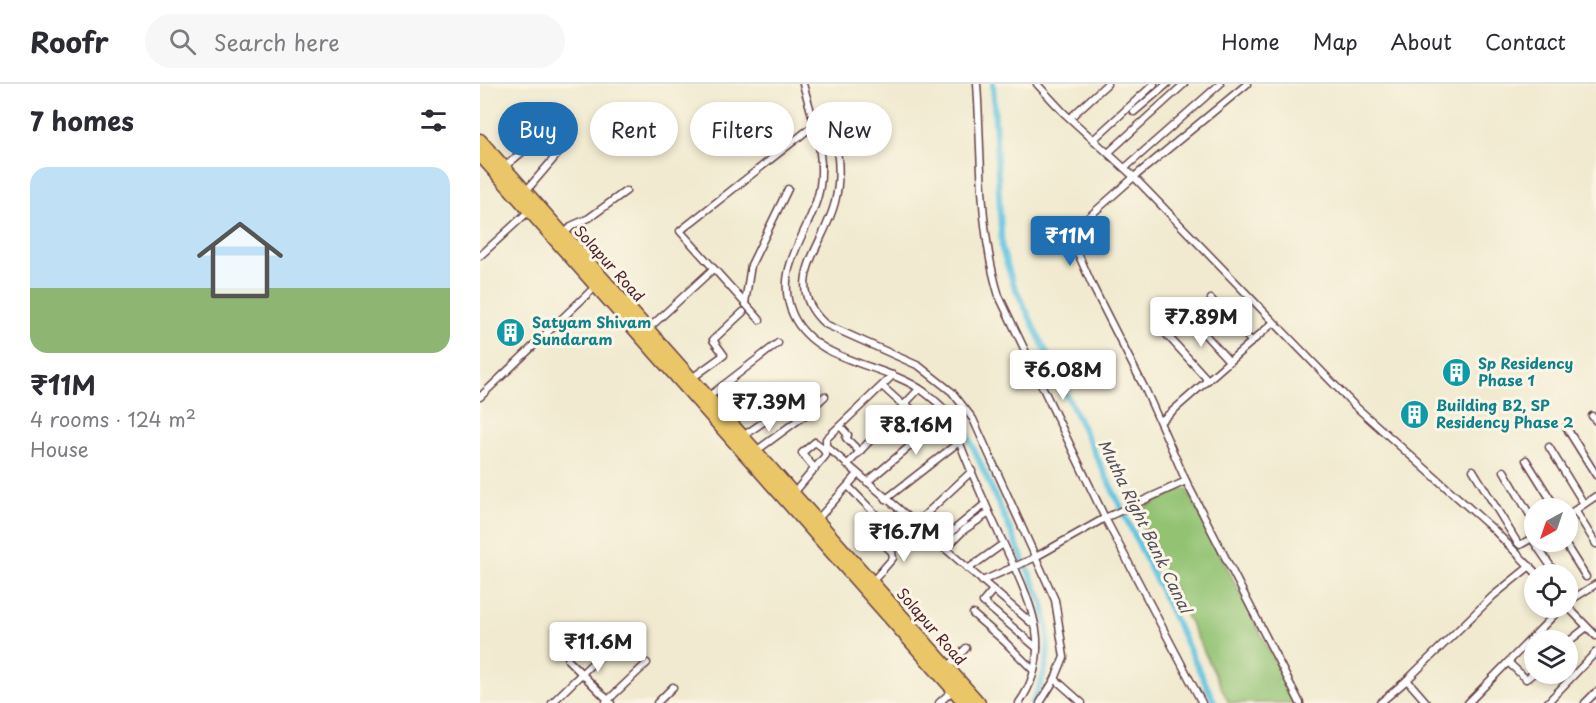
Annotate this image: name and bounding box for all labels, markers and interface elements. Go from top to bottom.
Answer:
search box [145,14,565,68]
text: Roofr [30,20,109,63]
icon: search [166,25,199,58]
text: Search here [214,25,339,58]
text: Home [1221,25,1280,57]
text: Map [1313,25,1358,57]
text: About [1391,25,1452,57]
text: Contact [1485,25,1566,57]
text: 7 homes [30,101,134,140]
chip: Buy [498,102,578,156]
chip: Rent [590,102,678,156]
chip: Filters [690,102,794,156]
chip: New [806,102,892,156]
icon: filters [417,104,450,137]
icon: home [186,206,294,314]
pin: ₹11M [1034,216,1106,267]
street label: Solapur Road [569,220,651,306]
text: ₹11M [1045,220,1095,250]
pin: ₹7.89M [1152,297,1250,348]
text: ₹7.89M [1164,301,1238,331]
place label: Satyam Shivam Sundaram [532,310,651,350]
building icon: Satyam Shivam Sundaram [495,316,527,348]
pin: ₹6.08M [1014,350,1112,401]
place label: Sp Residency Phase 1 [1478,351,1574,391]
text: ₹6.08M [1024,354,1102,384]
building icon: Sp Residency Phase 1 [1441,357,1473,389]
text: ₹11M [30,365,96,404]
pin: ₹7.39M [720,382,818,433]
text: ₹7.39M [732,386,806,416]
place label: Building B2, SP Residency Phase 2 [1436,393,1574,433]
building icon: Building B2, SP Residency Phase 2 [1399,399,1431,431]
text: 4 rooms · 124 m² [30,404,196,434]
pin: ₹8.16M [867,405,965,456]
text: ₹8.16M [879,409,953,439]
text: House [30,434,89,464]
water label: Mutha Right Bank Canal [1093,435,1200,619]
north arrow [1524,498,1578,552]
map controls [1524,498,1578,684]
pin: ₹16.7M [855,512,953,563]
text: ₹16.7M [868,516,940,546]
button: locate [1524,564,1578,618]
street label: Solapur Road [892,582,972,670]
pin: ₹11.6M [549,622,647,673]
text: ₹11.6M [563,626,633,656]
button: layers [1524,630,1578,684]

